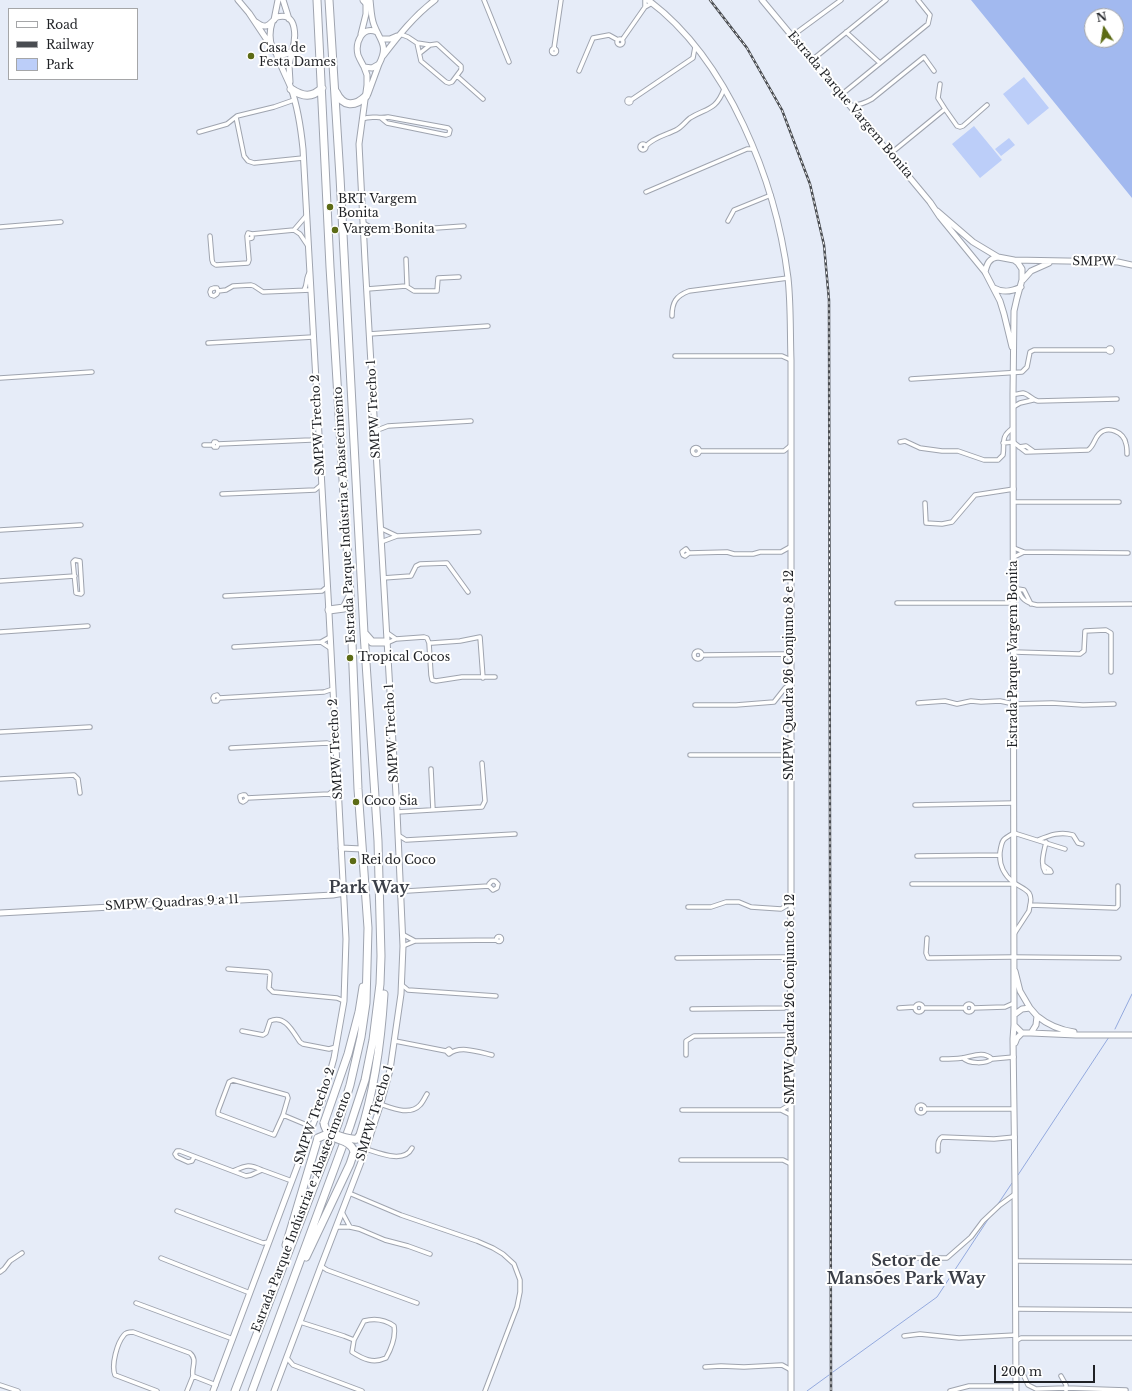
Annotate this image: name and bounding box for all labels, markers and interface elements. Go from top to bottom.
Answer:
legend [8,8,138,80]
north arrow [1084,8,1124,48]
text: N [1095,9,1108,25]
text: Road [46,17,78,32]
street label: Estrada Parque Vargem Bonita [784,29,916,181]
text: Railway [46,37,94,52]
place label: Casa de Festa Dames [259,42,336,70]
marker: Casa de Festa Dames [246,51,256,61]
text: Park [46,57,74,72]
place label: BRT Vargem Bonita [338,193,417,221]
marker: BRT Vargem Bonita [325,202,335,212]
place label: Vargem Bonita [343,223,435,237]
marker: Vargem Bonita [330,225,340,235]
street label: SMPW [1072,254,1116,270]
street label: SMPW Trecho 1 [364,359,384,459]
street label: SMPW Trecho 2 [308,374,328,476]
street label: Estrada Parque Indústria e Abastecimento [331,386,359,644]
street label: Estrada Parque Vargem Bonita [1007,560,1021,748]
street label: SMPW Quadra 26 Conjunto 8 e 12 [783,570,797,780]
place label: Tropical Cocos [358,651,450,665]
marker: Tropical Cocos [345,653,355,663]
street label: SMPW Trecho 1 [382,683,402,783]
street label: SMPW Trecho 2 [326,698,346,800]
place label: Coco Sia [364,795,418,809]
marker: Coco Sia [351,797,361,807]
place label: Rei do Coco [361,854,436,868]
marker: Rei do Coco [348,856,358,866]
district label: Park Way [329,878,409,898]
street label: SMPW Quadras 9 a 11 [105,892,239,914]
street label: SMPW Quadra 26 Conjunto 8 e 12 [784,894,798,1104]
street label: SMPW Trecho 1 [354,1063,396,1163]
street label: SMPW Trecho 2 [292,1066,338,1166]
street label: Estrada Parque Indústria e Abastecimento [249,1089,355,1335]
district label: Setor de Mansões Park Way [827,1251,985,1289]
scale bar [996,1357,1097,1383]
text: 200 m [1001,1364,1042,1379]

